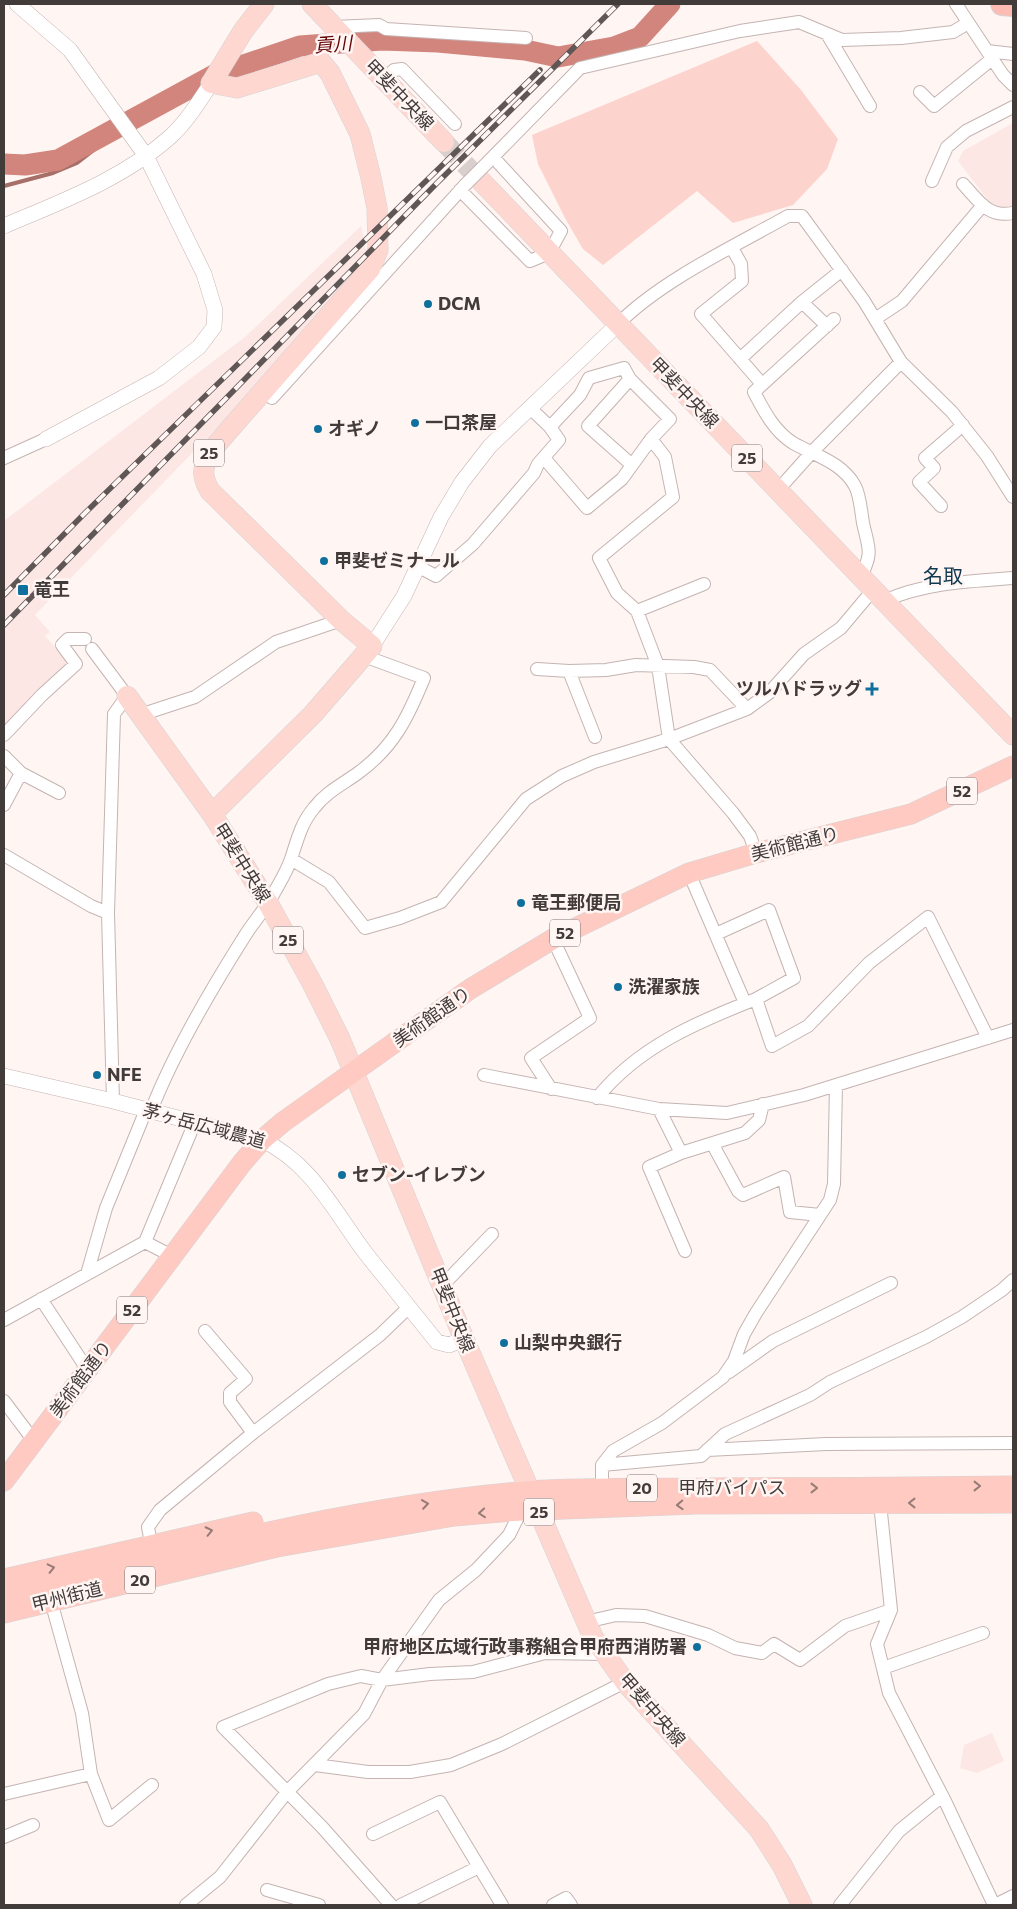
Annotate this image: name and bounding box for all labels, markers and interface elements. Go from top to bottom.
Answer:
water label: 貢川 [313,31,355,56]
street label: 甲斐中央線 [361,54,439,134]
place label: DCM [438,292,481,314]
marker: DCM [422,298,434,310]
street label: 甲斐中央線 [646,352,724,432]
place label: 一口茶屋 [425,411,497,433]
place label: オギノ [328,417,381,439]
marker: 一口茶屋 [409,417,421,429]
marker: オギノ [312,423,324,435]
road number: 25 [194,439,224,466]
road number: 25 [732,444,762,472]
place label: 甲斐ゼミナール [334,549,460,571]
marker: 甲斐ゼミナール [318,555,330,567]
district label: 名取 [923,563,963,587]
place label: 竜王 [34,578,70,600]
marker: 竜王 [16,583,30,597]
place label: ツルハドラッグ [736,677,862,699]
marker: ツルハドラッグ [866,683,878,695]
road number: 52 [947,778,977,804]
street label: 甲斐中央線 [210,818,276,906]
street label: 美術館通り [748,821,841,865]
place label: 竜王郵便局 [531,891,621,913]
marker: 竜王郵便局 [515,897,527,909]
road number: 52 [550,920,580,946]
road number: 25 [273,926,303,954]
place label: 洗濯家族 [628,975,700,997]
street label: 美術館通り [388,981,475,1051]
marker: 洗濯家族 [612,981,624,993]
place label: NFE [107,1063,142,1085]
marker: NFE [91,1069,103,1081]
street label: 茅ヶ岳広域農道 [141,1098,268,1152]
place label: セブン-イレブン [352,1163,486,1185]
marker: セブン-イレブン [336,1169,348,1181]
street label: 甲斐中央線 [426,1264,480,1355]
road number: 52 [117,1296,147,1324]
place label: 山梨中央銀行 [514,1331,622,1353]
street label: 美術館通り [44,1336,116,1421]
marker: 山梨中央銀行 [498,1337,510,1349]
road number: 20 [627,1475,657,1502]
street label: 甲府バイパス [678,1476,786,1498]
one-way arrow [974,1481,981,1491]
one-way arrow [811,1483,819,1493]
road number: 25 [524,1498,554,1525]
one-way arrow [908,1498,916,1508]
one-way arrow [422,1499,430,1510]
one-way arrow [675,1500,683,1510]
one-way arrow [478,1508,486,1519]
one-way arrow [205,1526,214,1537]
one-way arrow [47,1563,56,1574]
road number: 20 [125,1566,155,1594]
street label: 甲州街道 [29,1577,104,1615]
place label: 甲府地区広域行政事務組合甲府西消防署 [363,1635,687,1657]
marker: 甲府地区広域行政事務組合甲府西消防署 [691,1641,703,1653]
street label: 甲斐中央線 [615,1668,691,1751]

